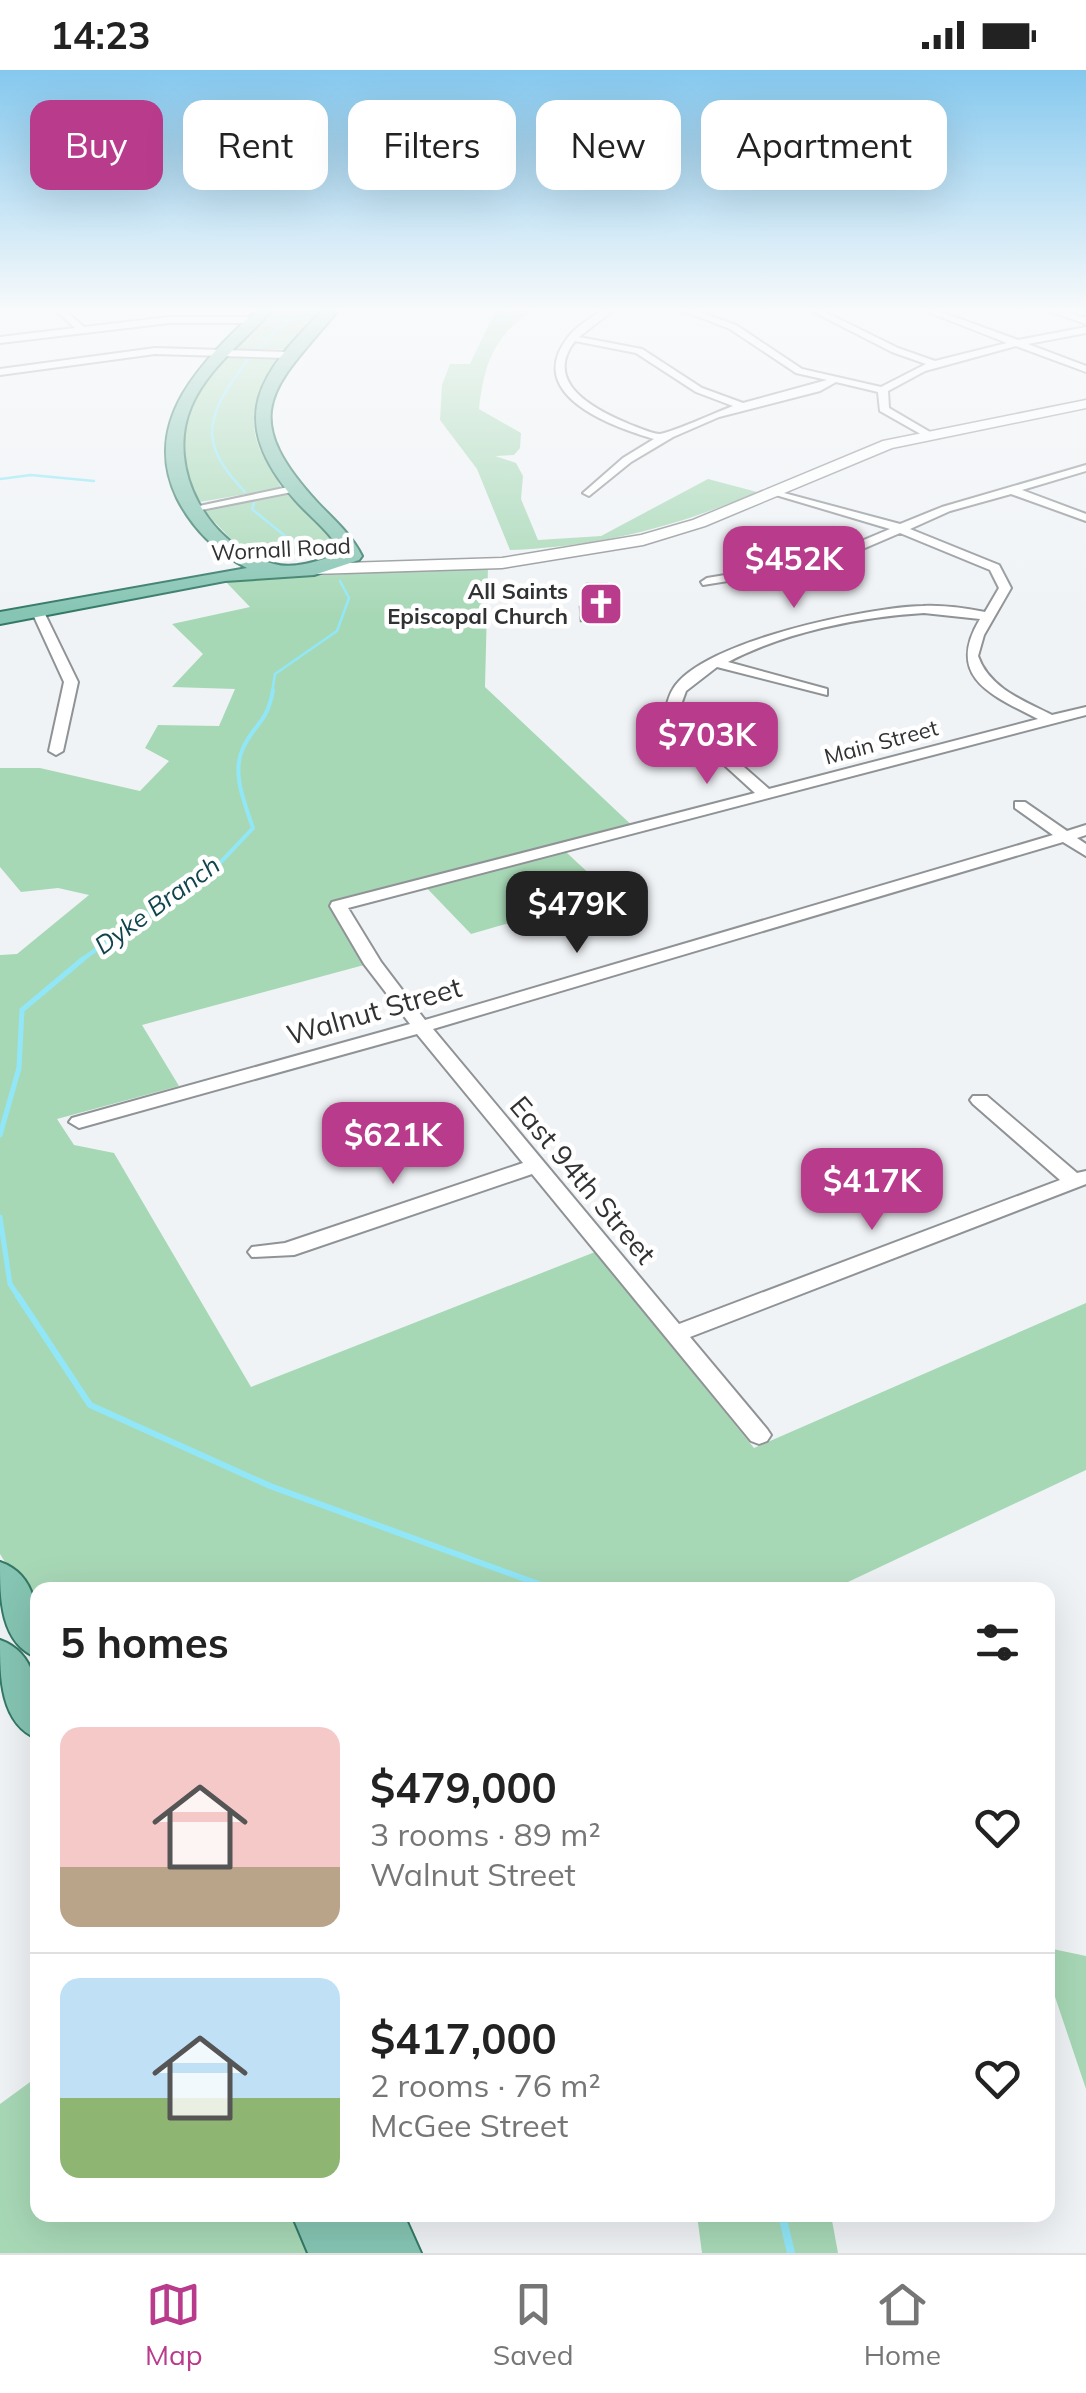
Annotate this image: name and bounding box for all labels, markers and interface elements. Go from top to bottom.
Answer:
text: 14:23 [50,11,151,59]
chip: Buy [30,100,163,190]
chip: Rent [183,100,328,190]
chip: Filters [348,100,516,190]
chip: New [536,100,681,190]
chip: Apartment [701,100,947,190]
pin: $452K [724,526,864,611]
street label: Wornall Road [210,531,352,567]
text: $452K [745,538,843,578]
place label: All Saints Episcopal Church [387,577,568,630]
church icon: All Saints Episcopal Church [578,581,624,627]
pin: $703K [637,702,777,787]
street label: Main Street [821,713,941,771]
text: $703K [658,714,756,754]
water label: Dyke Branch [88,849,225,960]
pin: $479K [507,871,647,956]
text: $479K [528,883,626,923]
street label: Walnut Street [282,969,465,1052]
street label: East 94th Street [503,1089,664,1271]
pin: $621K [323,1102,463,1187]
text: $621K [344,1114,442,1154]
pin: $417K [802,1148,942,1233]
text: $417K [823,1160,921,1200]
icon: filters [970,1615,1025,1670]
text: 5 homes [60,1616,229,1669]
text: $479,000 [370,1761,557,1814]
icon: home [140,1767,260,1887]
icon: heart [970,1800,1025,1855]
text: 3 rooms · 89 m² [370,1814,601,1854]
text: Walnut Street [370,1854,576,1894]
text: $417,000 [370,2012,557,2065]
icon: home [140,2018,260,2138]
icon: heart [970,2051,1025,2106]
text: 2 rooms · 76 m² [370,2065,601,2105]
text: McGee Street [370,2105,568,2145]
tab: Map [145,2277,203,2372]
tab: Saved [493,2277,574,2372]
tab: Home [864,2277,941,2372]

